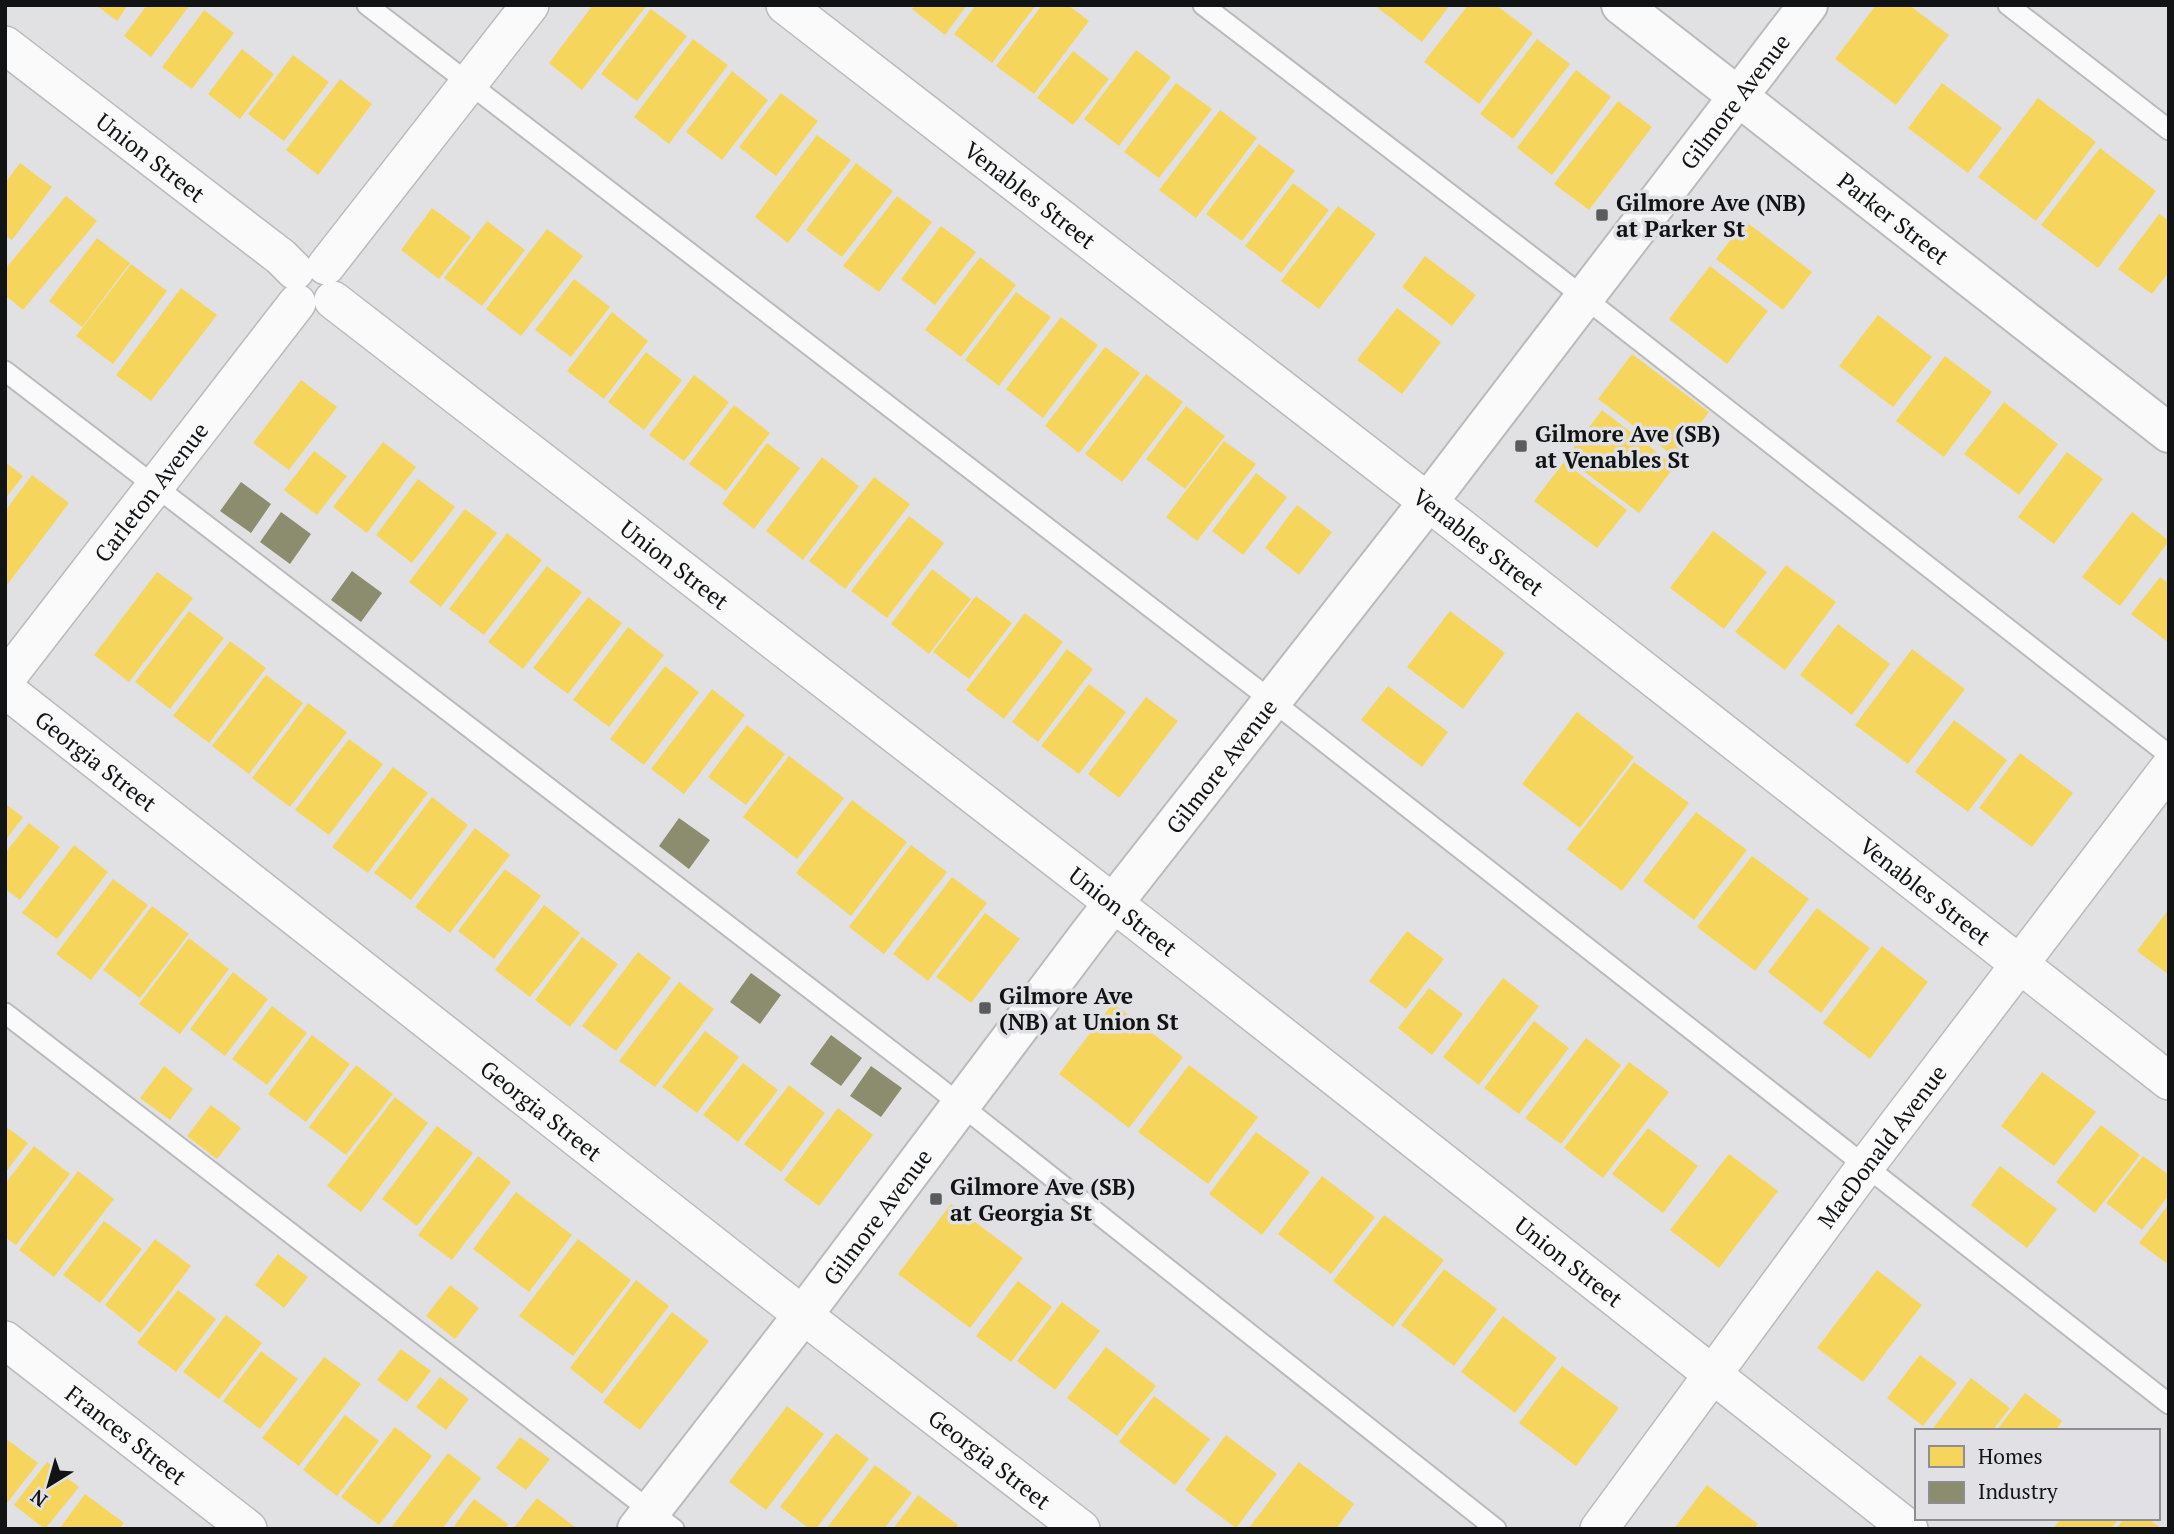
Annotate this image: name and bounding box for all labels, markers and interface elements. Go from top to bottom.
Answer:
street label: Gilmore Avenue [1673,27,1796,175]
street label: Union Street [90,105,212,209]
street label: Venables Street [958,134,1103,256]
street label: Parker Street [1832,165,1956,271]
place label: Gilmore Ave (NB) at Parker St [1616,187,1806,244]
marker: Gilmore Ave (NB) at Parker St [1594,207,1610,223]
street label: Carleton Avenue [87,415,215,568]
place label: Gilmore Ave (SB) at Venables St [1535,418,1720,475]
marker: Gilmore Ave (SB) at Venables St [1513,438,1529,454]
street label: Venables Street [1407,481,1551,603]
street label: Union Street [614,512,736,616]
street label: Gilmore Avenue [1158,692,1284,840]
street label: Georgia Street [29,703,164,818]
street label: Venables Street [1853,830,1998,952]
street label: Union Street [1063,859,1184,963]
place label: Gilmore Ave (NB) at Union St [999,980,1179,1037]
marker: Gilmore Ave (NB) at Union St [977,1000,993,1016]
street label: Georgia Street [474,1053,609,1168]
street label: MacDonald Avenue [1810,1058,1953,1234]
street label: Gilmore Avenue [816,1142,938,1291]
place label: Gilmore Ave (SB) at Georgia St [950,1171,1135,1228]
marker: Gilmore Ave (SB) at Georgia St [928,1191,944,1207]
street label: Union Street [1509,1209,1630,1314]
street label: Frances Street [60,1378,194,1492]
street label: Georgia Street [922,1402,1058,1516]
legend [1915,1429,2160,1520]
text: Homes [1978,1442,2043,1470]
north arrow [14,1450,84,1520]
text: Industry [1978,1477,2058,1505]
text: N [25,1484,52,1513]

